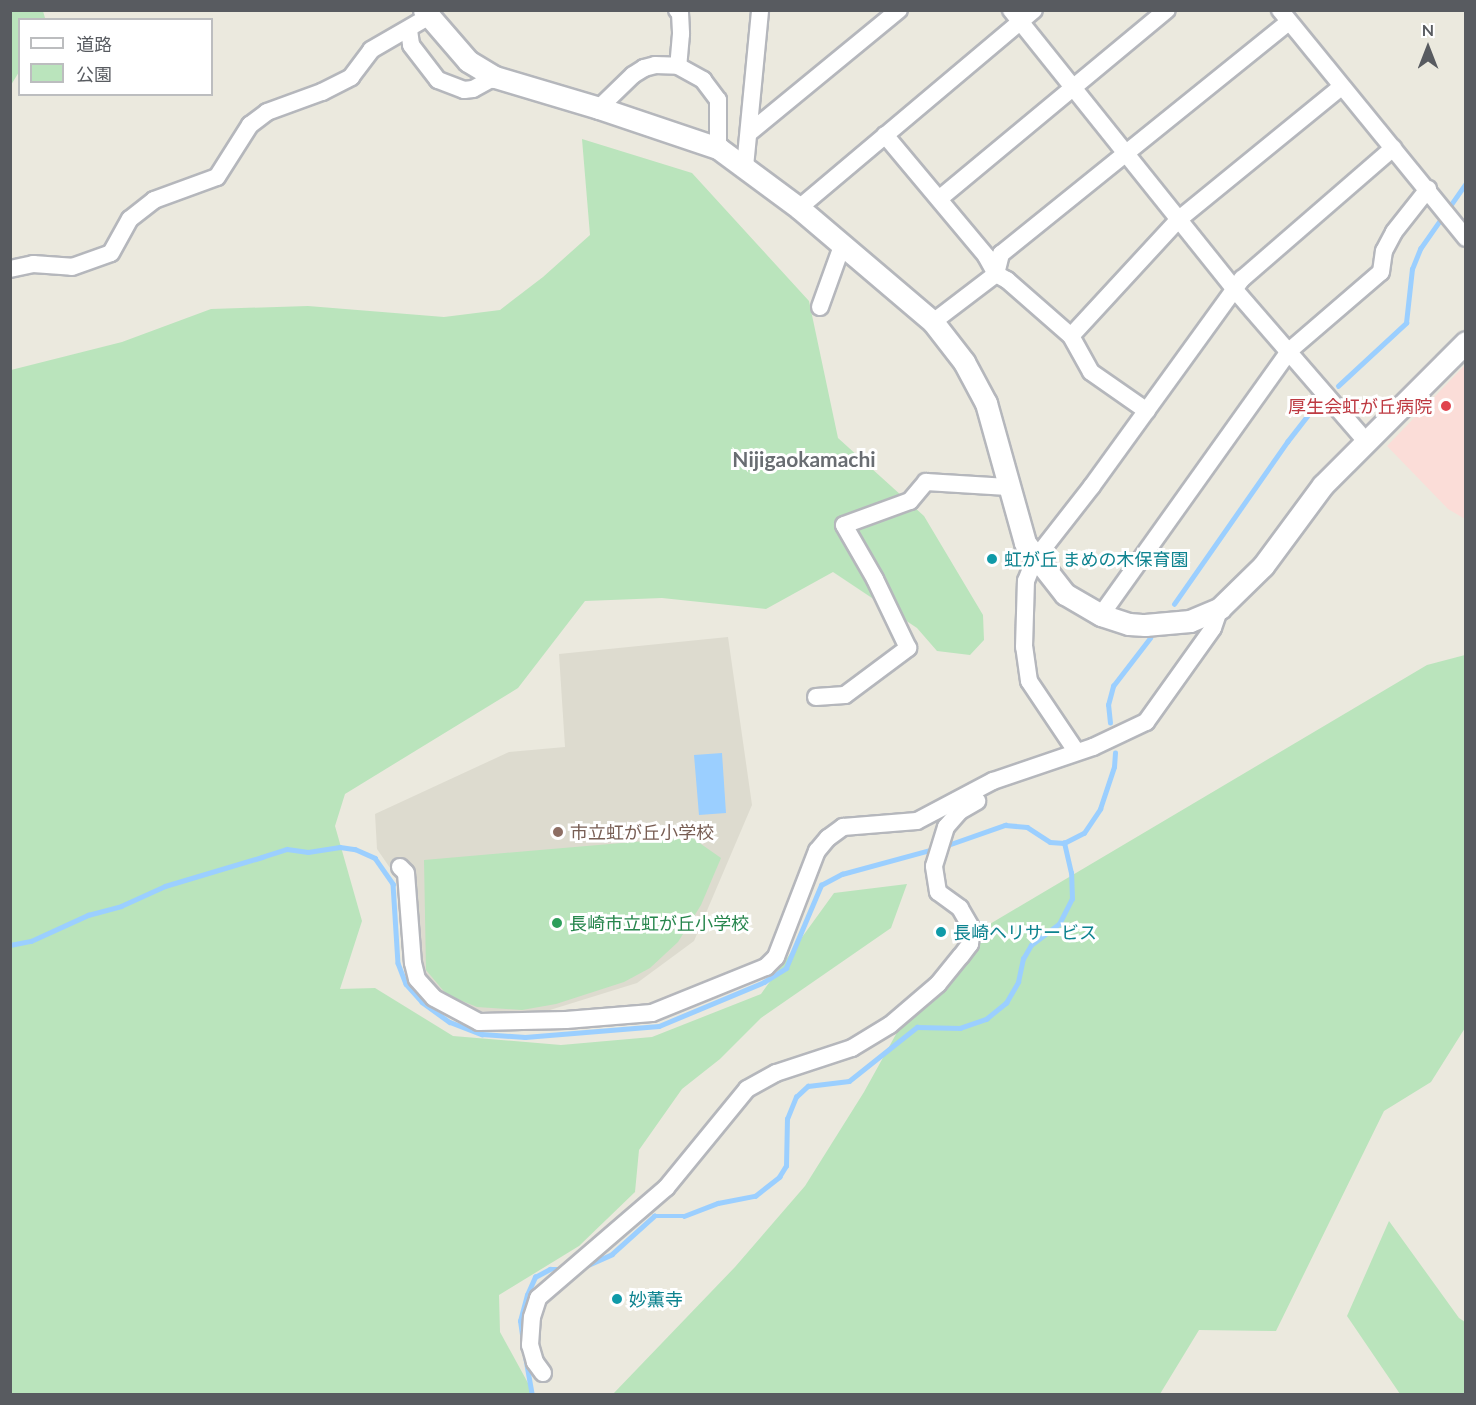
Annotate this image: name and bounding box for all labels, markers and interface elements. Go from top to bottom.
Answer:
legend [18,18,213,96]
north arrow [1398,18,1458,78]
text: N [1422,20,1434,39]
text: 道路 [76,33,112,55]
text: 公園 [76,63,112,85]
place label: 厚生会虹が丘病院 [1288,395,1432,417]
marker: 厚生会虹が丘病院 [1437,397,1455,415]
district label: Nijigaokamachi [732,446,876,472]
place label: 虹が丘 まめの木保育園 [1004,548,1189,570]
marker: 虹が丘 まめの木保育園 [985,552,999,566]
place label: 市立虹が丘小学校 [570,821,714,843]
marker: 市立虹が丘小学校 [551,825,565,839]
place label: 長崎市立虹が丘小学校 [569,912,749,934]
marker: 長崎市立虹が丘小学校 [550,916,564,930]
place label: 長崎ヘリサービス [953,921,1097,943]
marker: 長崎ヘリサービス [934,925,948,939]
place label: 妙薫寺 [629,1288,683,1310]
marker: 妙薫寺 [610,1292,624,1306]

